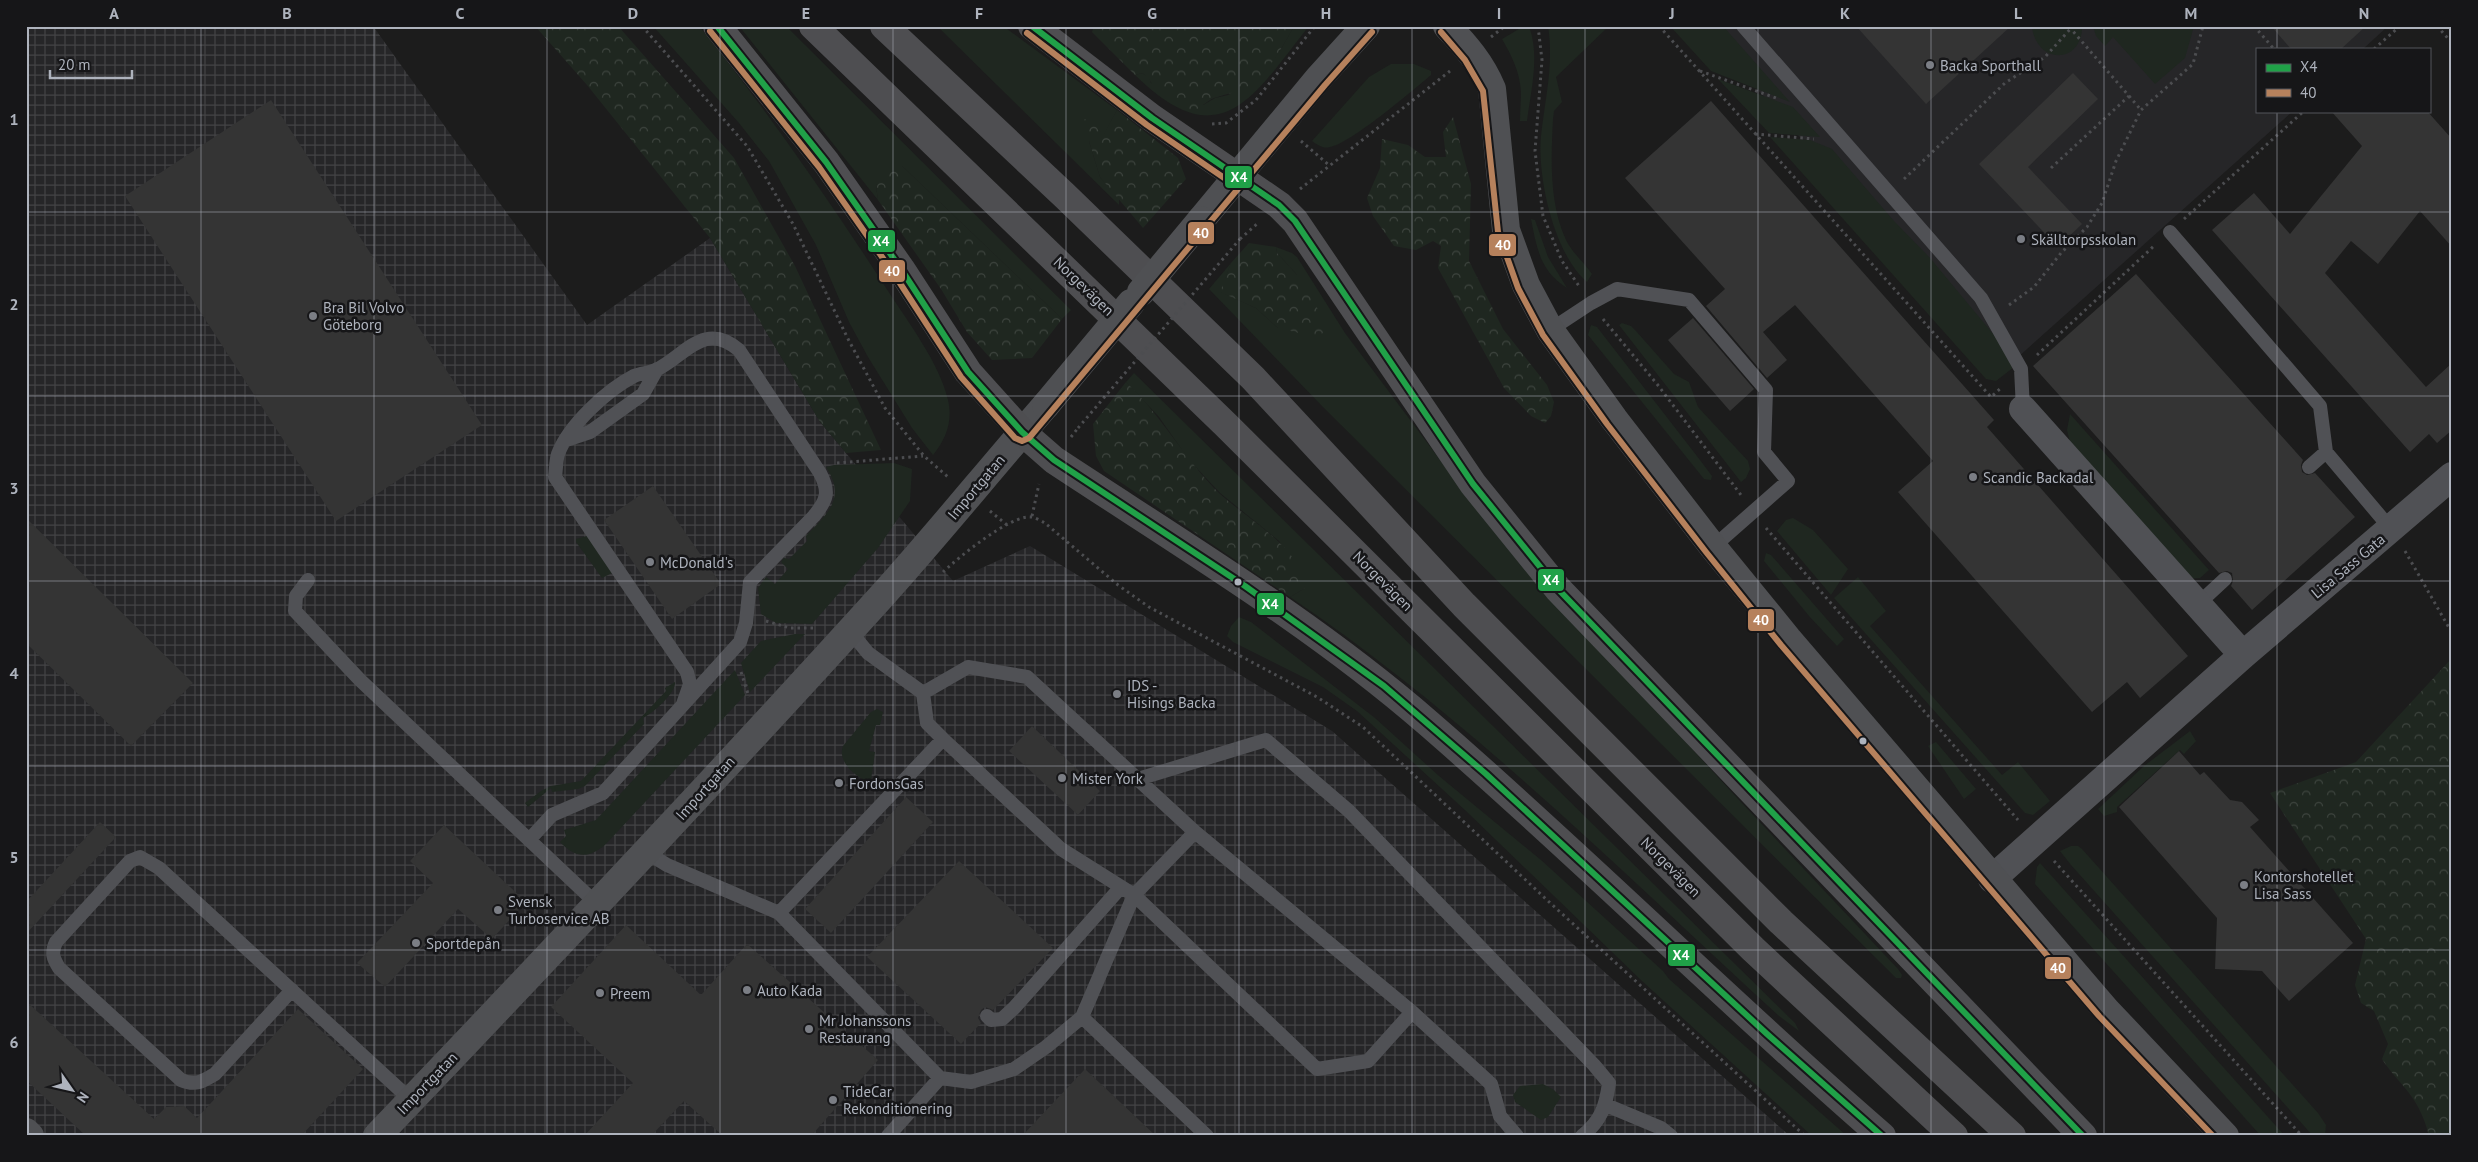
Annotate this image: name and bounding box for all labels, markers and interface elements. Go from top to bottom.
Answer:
text: A [109,3,119,23]
text: B [282,3,292,23]
text: C [456,3,465,23]
text: D [628,3,638,23]
text: E [802,3,810,23]
text: F [975,3,983,23]
text: G [1147,3,1157,23]
text: H [1321,3,1331,23]
text: I [1497,3,1501,23]
text: J [1668,3,1675,23]
text: K [1840,3,1850,23]
text: L [2014,3,2023,23]
text: M [2185,3,2197,23]
text: N [2359,3,2369,23]
scale bar [50,48,132,80]
legend [2256,48,2430,112]
text: 20 m [58,55,91,74]
place label: Backa Sporthall [1940,56,2041,75]
text: X4 [2300,57,2317,76]
marker: Backa Sporthall [1924,59,1936,71]
text: 40 [2300,83,2316,102]
text: 1 [9,109,19,129]
line badge: X4 [1224,165,1253,189]
text: X4 [1231,168,1247,186]
line badge: 40 [1187,221,1215,245]
text: 40 [1193,224,1209,242]
line badge: X4 [867,229,896,253]
place label: Skälltorpsskolan [2031,230,2136,249]
text: X4 [873,232,889,250]
line badge: 40 [1488,233,1517,257]
marker: Skälltorpsskolan [2015,233,2027,245]
text: 40 [1495,236,1511,254]
street label: Norgevägen [1050,252,1118,320]
line badge: 40 [878,259,906,283]
text: 40 [884,262,900,280]
text: 2 [9,294,19,314]
place label: Bra Bil Volvo Göteborg [323,298,404,334]
marker: Bra Bil Volvo Göteborg [307,310,319,322]
street label: Importgatan [943,450,1009,524]
place label: Scandic Backadal [1983,468,2094,487]
marker: Scandic Backadal [1967,471,1979,483]
text: 3 [9,478,19,498]
street label: Lisa Sass Gata [2307,530,2389,602]
street label: Norgevägen [1349,547,1417,615]
place label: McDonald's [660,553,733,572]
marker: McDonald's [644,556,656,568]
line badge: X4 [1537,568,1565,592]
text: X4 [1543,571,1559,589]
unlabelled marker [1233,577,1243,587]
line badge: X4 [1256,592,1285,616]
text: X4 [1262,595,1278,613]
line badge: 40 [1747,608,1775,632]
text: 40 [1753,611,1769,629]
text: 4 [9,663,19,683]
place label: IDS - Hisings Backa [1127,676,1216,712]
marker: IDS - Hisings Backa [1111,688,1123,700]
unlabelled marker [1858,736,1868,746]
street label: Importgatan [671,752,739,824]
place label: Mister York [1072,769,1144,788]
marker: Mister York [1056,772,1068,784]
place label: FordonsGas [849,774,923,793]
marker: FordonsGas [833,777,845,789]
street label: Norgevägen [1637,833,1705,901]
text: 5 [9,847,19,867]
place label: Kontorshotellet Lisa Sass [2254,867,2353,903]
marker: Kontorshotellet Lisa Sass [2238,879,2250,891]
place label: Svensk Turboservice AB [508,892,609,928]
marker: Svensk Turboservice AB [492,904,504,916]
place label: Sportdepån [426,934,500,953]
marker: Sportdepån [410,937,422,949]
line badge: X4 [1667,943,1696,967]
text: X4 [1673,946,1689,964]
line badge: 40 [2044,956,2072,980]
text: 40 [2050,959,2066,977]
place label: Auto Kada [757,981,823,1000]
place label: Preem [610,984,650,1003]
marker: Auto Kada [741,984,753,996]
marker: Preem [594,987,606,999]
place label: Mr Johanssons Restaurang [819,1011,911,1047]
marker: Mr Johanssons Restaurang [803,1023,815,1035]
text: 6 [9,1032,19,1052]
street label: Importgatan [393,1048,461,1118]
north arrow [48,1064,98,1114]
place label: TideCar Rekonditionering [843,1082,953,1118]
text: N [73,1088,93,1106]
marker: TideCar Rekonditionering [827,1094,839,1106]

